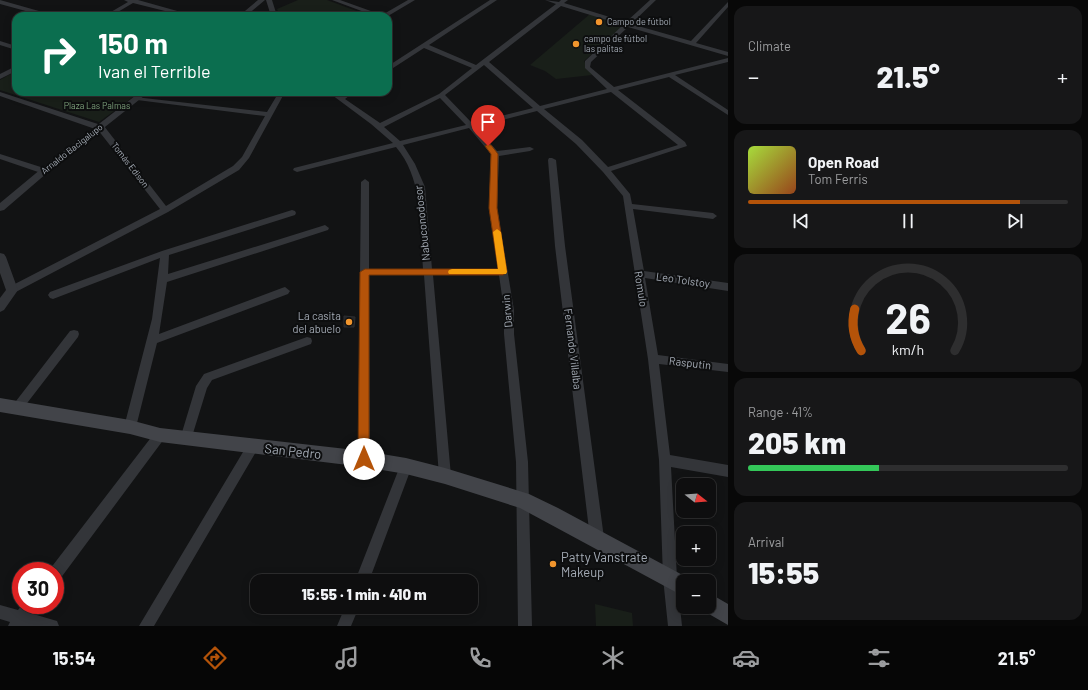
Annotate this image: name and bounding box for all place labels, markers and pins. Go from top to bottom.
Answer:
place label: Campo de fútbol [607,16,671,27]
marker: Campo de fútbol [594,17,604,27]
place label: campo de fútbol las palitas [584,33,647,54]
marker: campo de fútbol las palitas [571,39,581,49]
pin [471,105,505,146]
place label: La casita del abuelo [292,309,341,335]
marker: La casita del abuelo [344,317,354,327]
place label: Patty Vanstrate Makeup [561,549,648,580]
marker: Patty Vanstrate Makeup [548,559,558,569]

